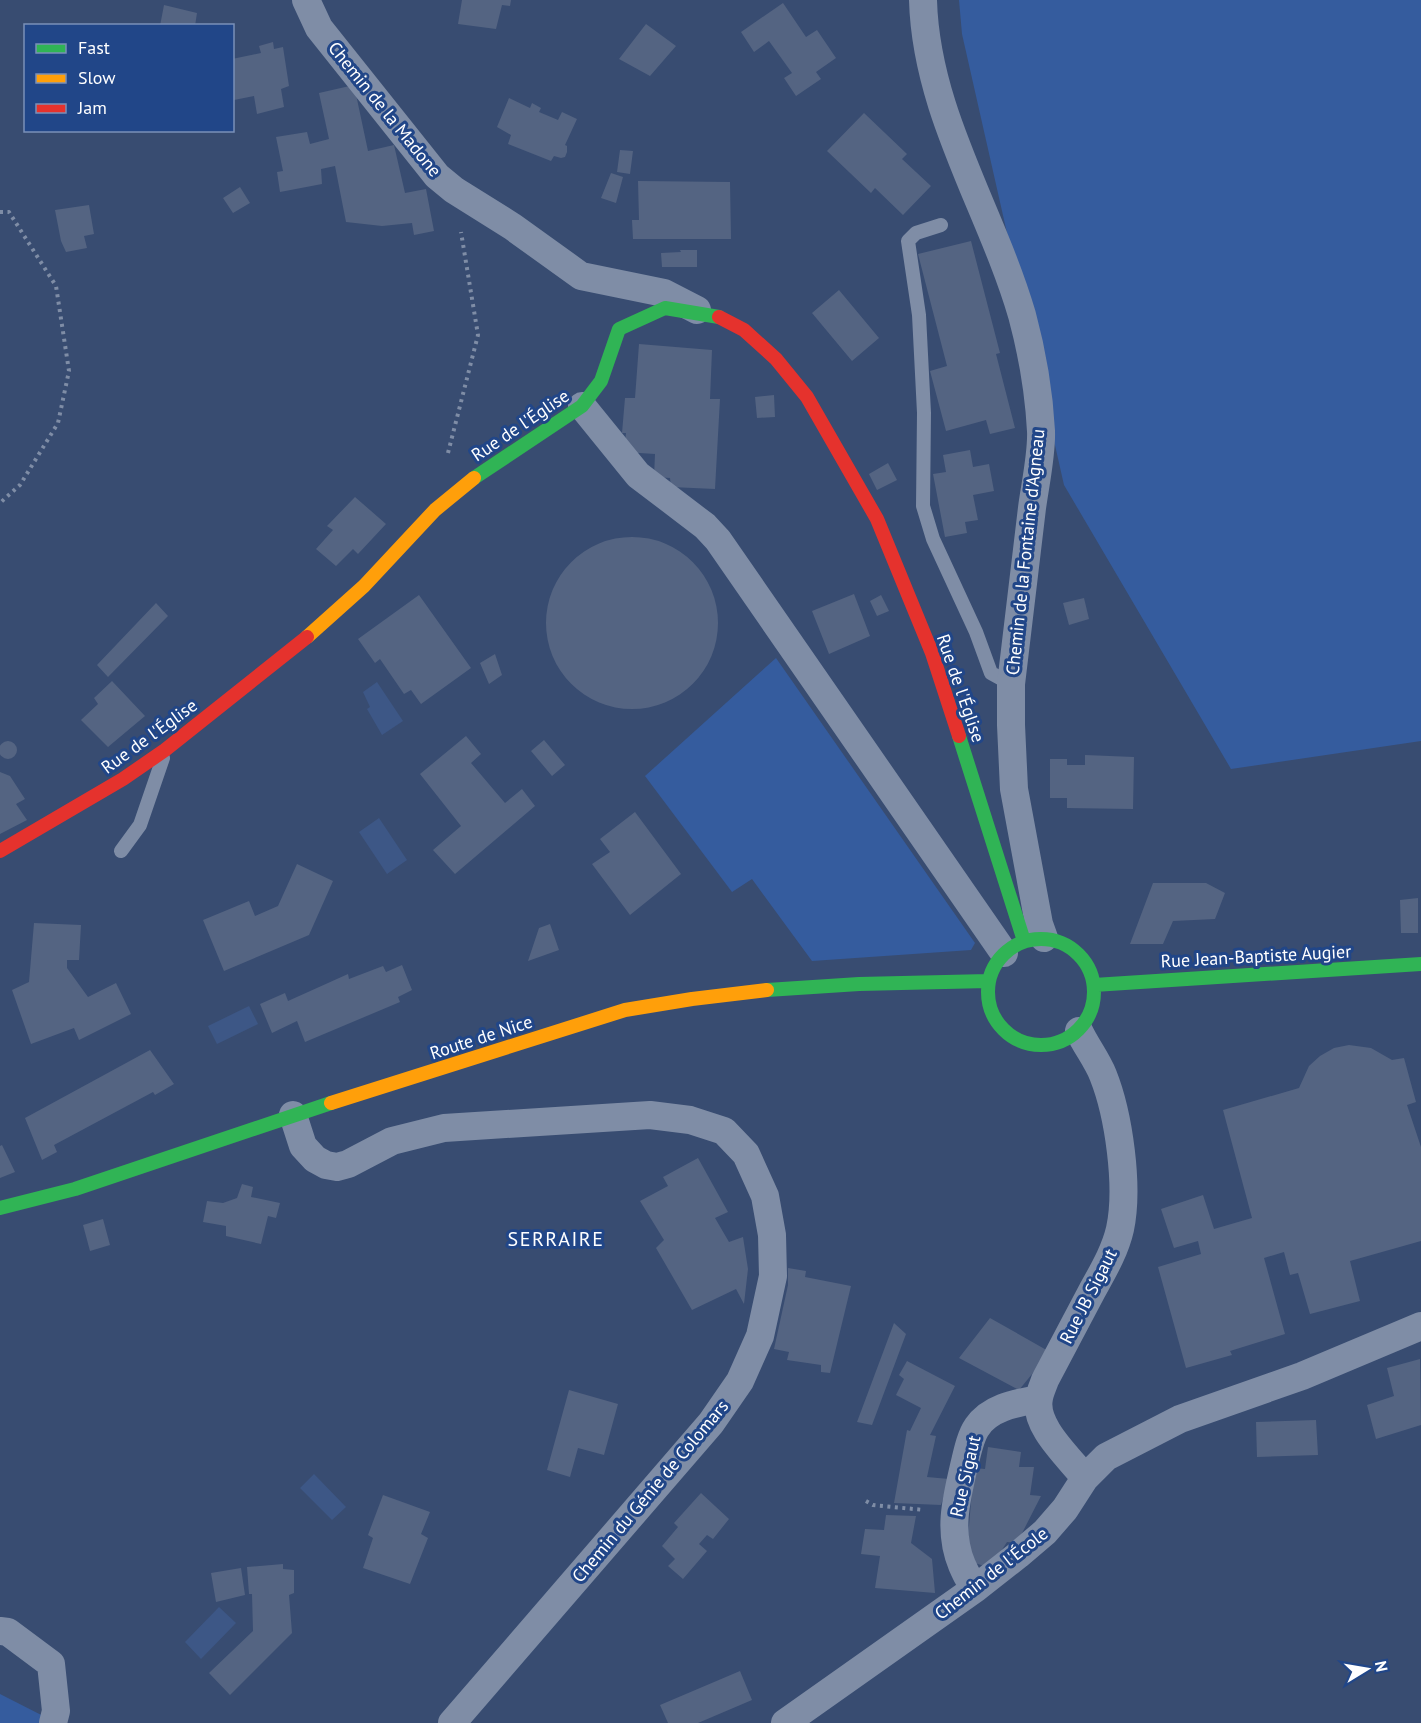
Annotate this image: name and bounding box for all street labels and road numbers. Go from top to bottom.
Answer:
street label: Chemin de la Madone [323,37,447,181]
street label: Rue de l'Église [467,384,573,466]
street label: Chemin de la Fontaine d'Agneau [1001,428,1049,676]
street label: Rue de l'Église [932,631,990,745]
street label: Rue de l'Église [96,693,202,779]
street label: Rue Jean-Baptiste Augier [1160,940,1352,972]
street label: Route de Nice [427,1010,535,1064]
street label: Rue JB Sigaut [1054,1245,1122,1347]
street label: Chemin du Génie de Colomars [567,1395,733,1587]
street label: Rue Sigaut [944,1433,986,1519]
street label: Chemin de l'École [930,1522,1052,1624]

